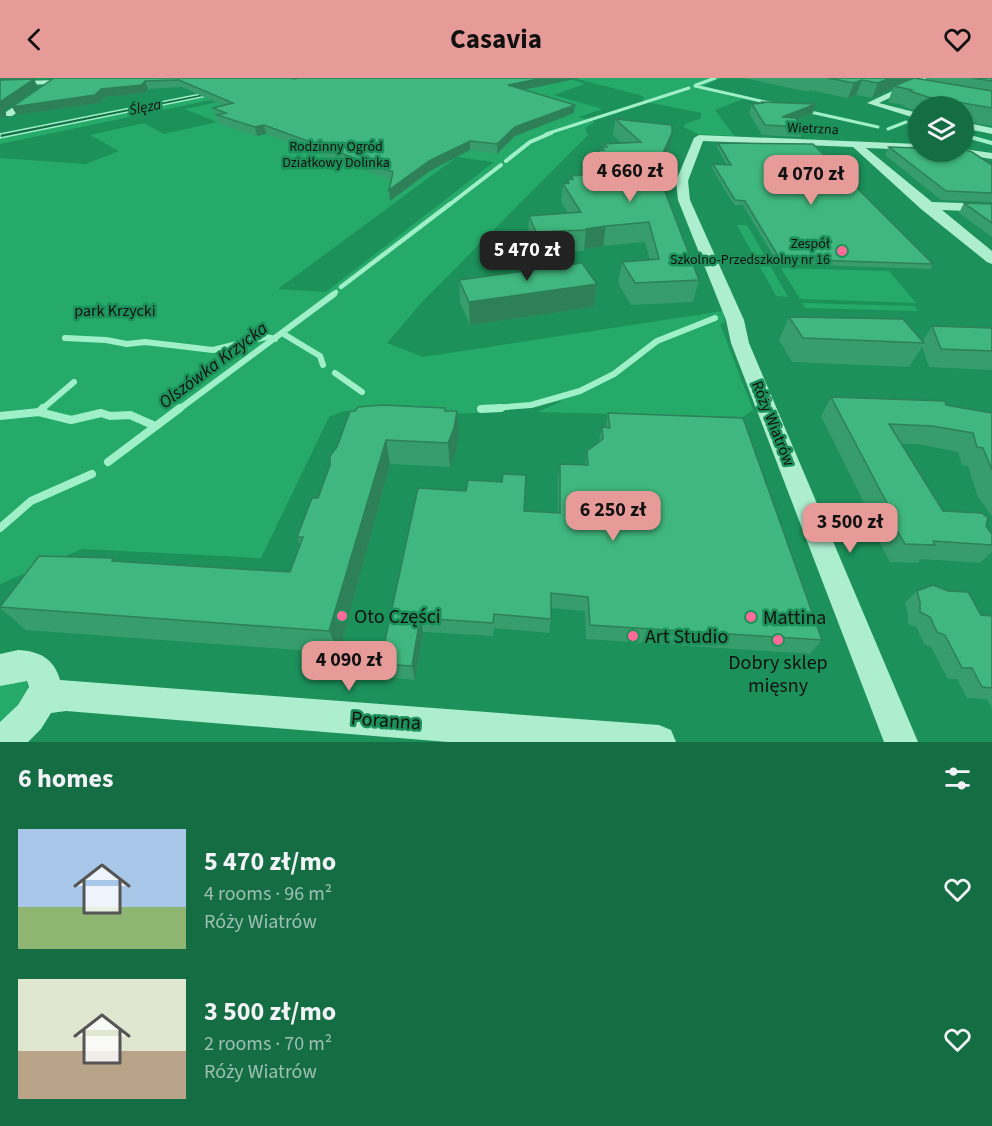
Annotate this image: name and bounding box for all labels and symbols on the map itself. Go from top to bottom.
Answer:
water label: Ślęza [127,94,163,121]
street label: Wietrzna [787,118,839,140]
park label: Rodzinny Ogród Działkowy Dolinka [282,137,390,173]
pin: 4 660 zł [568,152,692,203]
pin: 4 070 zł [749,155,873,206]
pin: 5 470 zł [465,231,589,282]
place label: Zespół Szkolno-Przedszkolny nr 16 [670,234,831,270]
marker: Zespół Szkolno-Przedszkolny nr 16 [835,244,849,258]
park label: park Krzycki [74,300,156,322]
water label: Olszówka Krzycka [154,316,273,415]
street label: Róży Wiatrów [746,377,800,470]
pin: 6 250 zł [551,491,675,542]
pin: 3 500 zł [788,503,912,554]
place label: Oto Części [354,603,441,631]
place label: Mattina [763,604,826,632]
marker: Oto Części [335,609,349,623]
marker: Mattina [744,610,758,624]
place label: Art Studio [645,623,728,651]
marker: Art Studio [626,629,640,643]
marker: Dobry sklep mięsny [771,633,785,647]
pin: 4 090 zł [287,641,411,692]
place label: Dobry sklep mięsny [728,649,828,700]
street label: Poranna [350,705,422,737]

